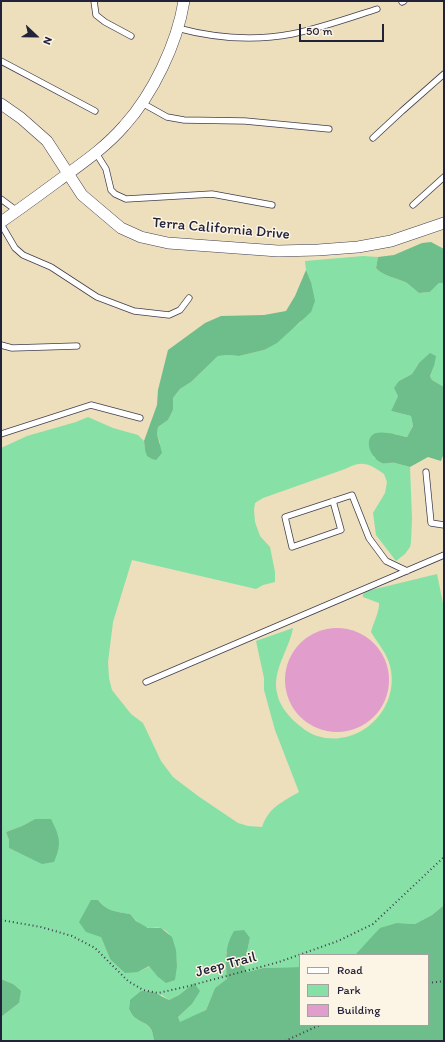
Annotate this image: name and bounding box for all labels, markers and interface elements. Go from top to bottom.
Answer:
north arrow [16,16,56,56]
scale bar [301,16,386,42]
text: 50 m [306,24,332,38]
text: N [40,35,55,47]
street label: Terra California Drive [151,214,291,244]
street label: Jeep Trail [194,948,258,982]
legend [299,954,429,1026]
text: Road [337,963,363,977]
text: Park [337,983,361,997]
text: Building [337,1003,380,1017]

